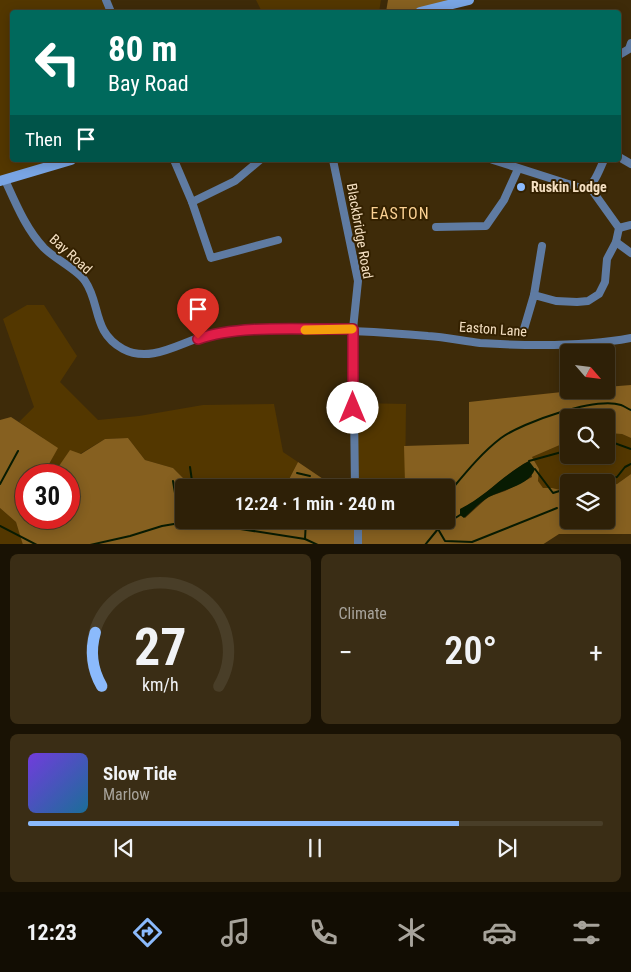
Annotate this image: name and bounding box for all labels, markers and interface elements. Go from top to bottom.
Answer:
text: 80 m [108,29,177,70]
icon: left [25,30,90,95]
text: Bay Road [108,71,189,96]
icon: arrive [72,125,100,153]
text: Then [25,128,62,151]
place label: Ruskin Lodge [531,179,607,195]
marker: Ruskin Lodge [515,181,527,193]
street label: Blackbridge Road [344,182,376,280]
district label: EASTON [370,204,430,223]
street label: Bay Road [47,231,95,277]
pin [177,288,219,339]
icon: arrive [184,295,212,323]
street label: Easton Lane [459,319,528,339]
north arrow [560,344,615,399]
map controls [560,344,615,529]
position arrow [326,381,378,433]
button: search [560,409,615,464]
speed limit sign: 30 [15,464,80,529]
button: layers [560,474,615,529]
text: 12:24 · 1 min · 240 m [235,492,395,515]
text: Climate [339,604,387,623]
text: 27 [134,617,187,678]
text: 20° [444,629,497,673]
text: − [339,636,353,669]
text: + [589,636,603,669]
text: km/h [142,674,179,695]
text: Slow Tide [103,762,177,785]
text: Marlow [103,785,150,804]
icon: previous [110,834,138,862]
icon: pause [301,834,329,862]
icon: next [493,834,521,862]
icon: directions [130,915,165,950]
icon: music [218,915,253,950]
icon: phone [306,915,341,950]
icon: climate [394,915,429,950]
icon: car [482,915,517,950]
icon: filters [569,915,604,950]
text: 12:23 [26,920,77,945]

